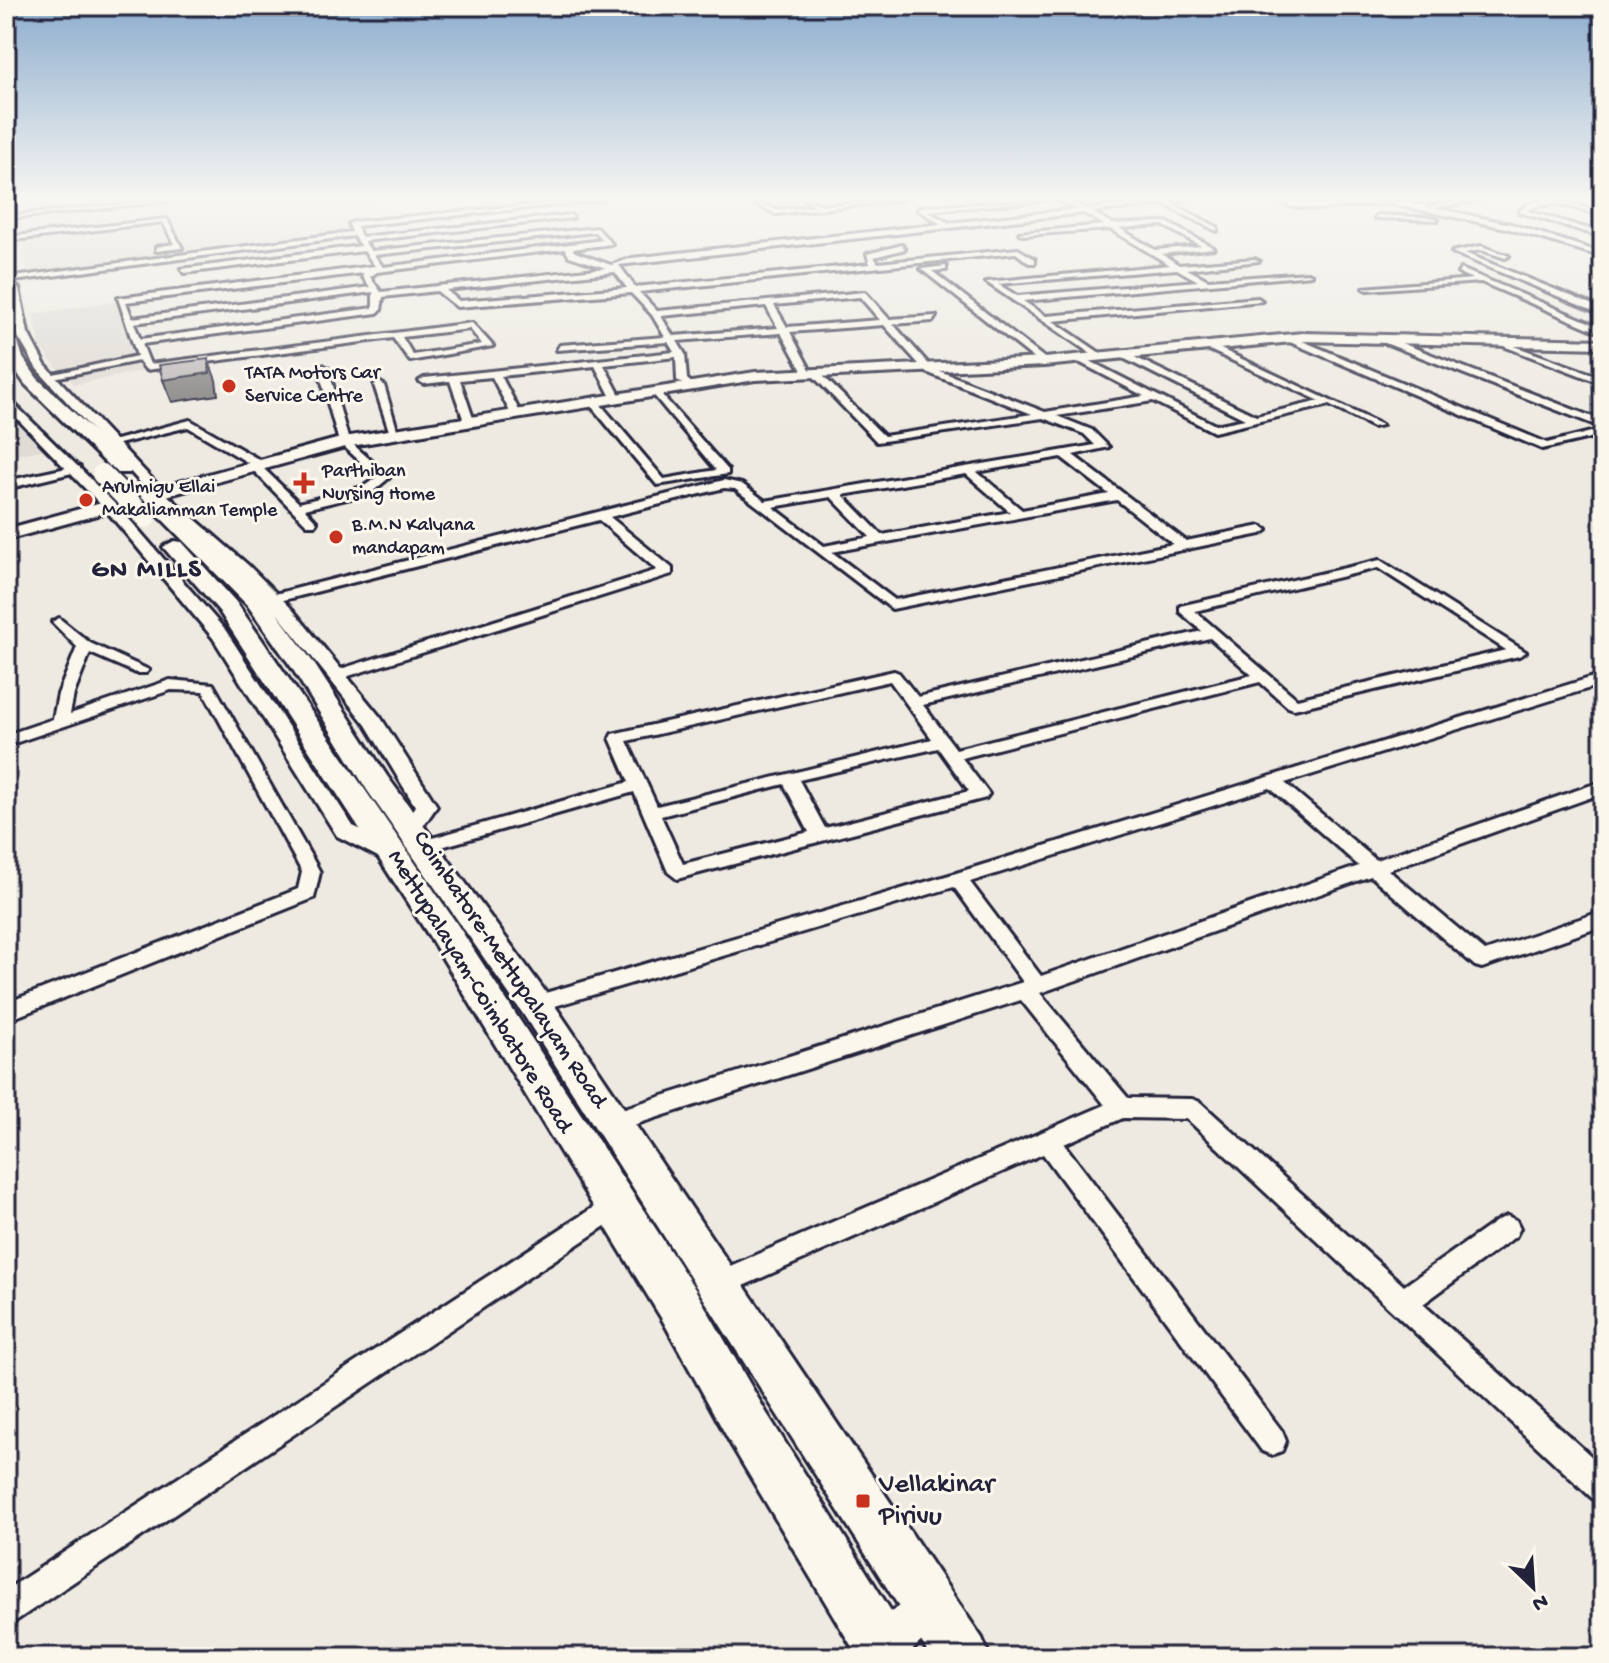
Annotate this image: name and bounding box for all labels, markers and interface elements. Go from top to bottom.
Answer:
place label: TATA Motors Car Service Centre [244,363,382,409]
marker: TATA Motors Car Service Centre [220,377,238,395]
place label: Parthiban Nursing Home [321,461,436,507]
marker: Parthiban Nursing Home [293,472,315,494]
place label: Arulmigu Ellai Makaliamman Temple [102,477,278,523]
marker: Arulmigu Ellai Makaliamman Temple [77,491,95,509]
place label: B.M.N Kalyana mandapam [351,515,475,561]
marker: B.M.N Kalyana mandapam [327,528,345,546]
district label: GN MILLS [92,556,202,587]
street label: Coimbatore-Mettupalayam Road [405,826,614,1116]
street label: Mettupalayam-Coimbatore Road [380,845,579,1141]
place label: Vellakinar Pirivu [878,1469,996,1534]
marker: Vellakinar Pirivu [854,1492,872,1510]
north arrow [1493,1547,1573,1627]
text: N [1528,1587,1552,1616]

